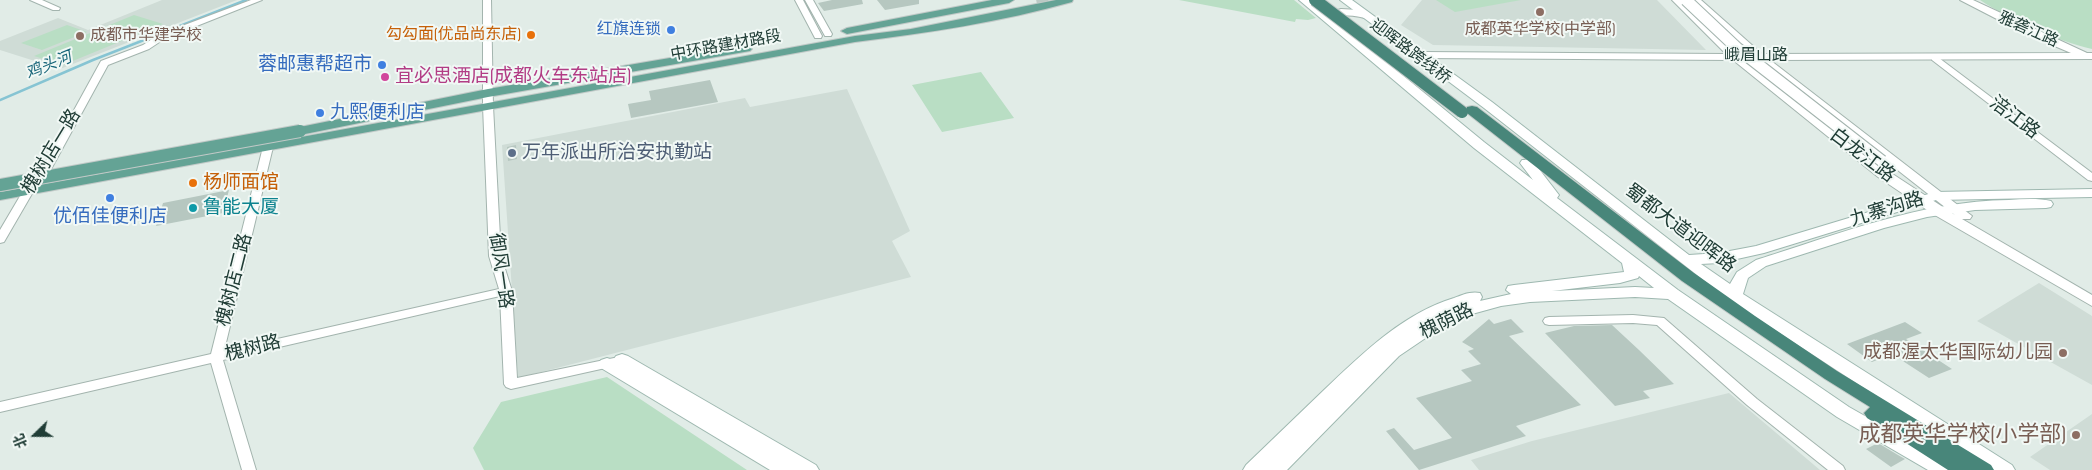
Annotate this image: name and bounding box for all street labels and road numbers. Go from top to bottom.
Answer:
street label: 雅砻江路 [1995,8,2061,52]
street label: 迎晖路跨线桥 [1366,15,1454,89]
street label: 中环路建材路段 [669,27,783,65]
street label: 峨眉山路 [1724,46,1788,66]
street label: 涪江路 [1984,92,2044,144]
street label: 槐树店一路 [18,105,86,199]
street label: 白龙江路 [1825,124,1899,188]
street label: 蜀都大道迎晖路 [1620,180,1740,278]
street label: 九寨沟路 [1847,188,1927,232]
street label: 槐树店二路 [212,231,258,329]
street label: 御风一路 [483,232,517,310]
street label: 槐荫路 [1416,299,1478,345]
street label: 槐树路 [223,331,283,367]

